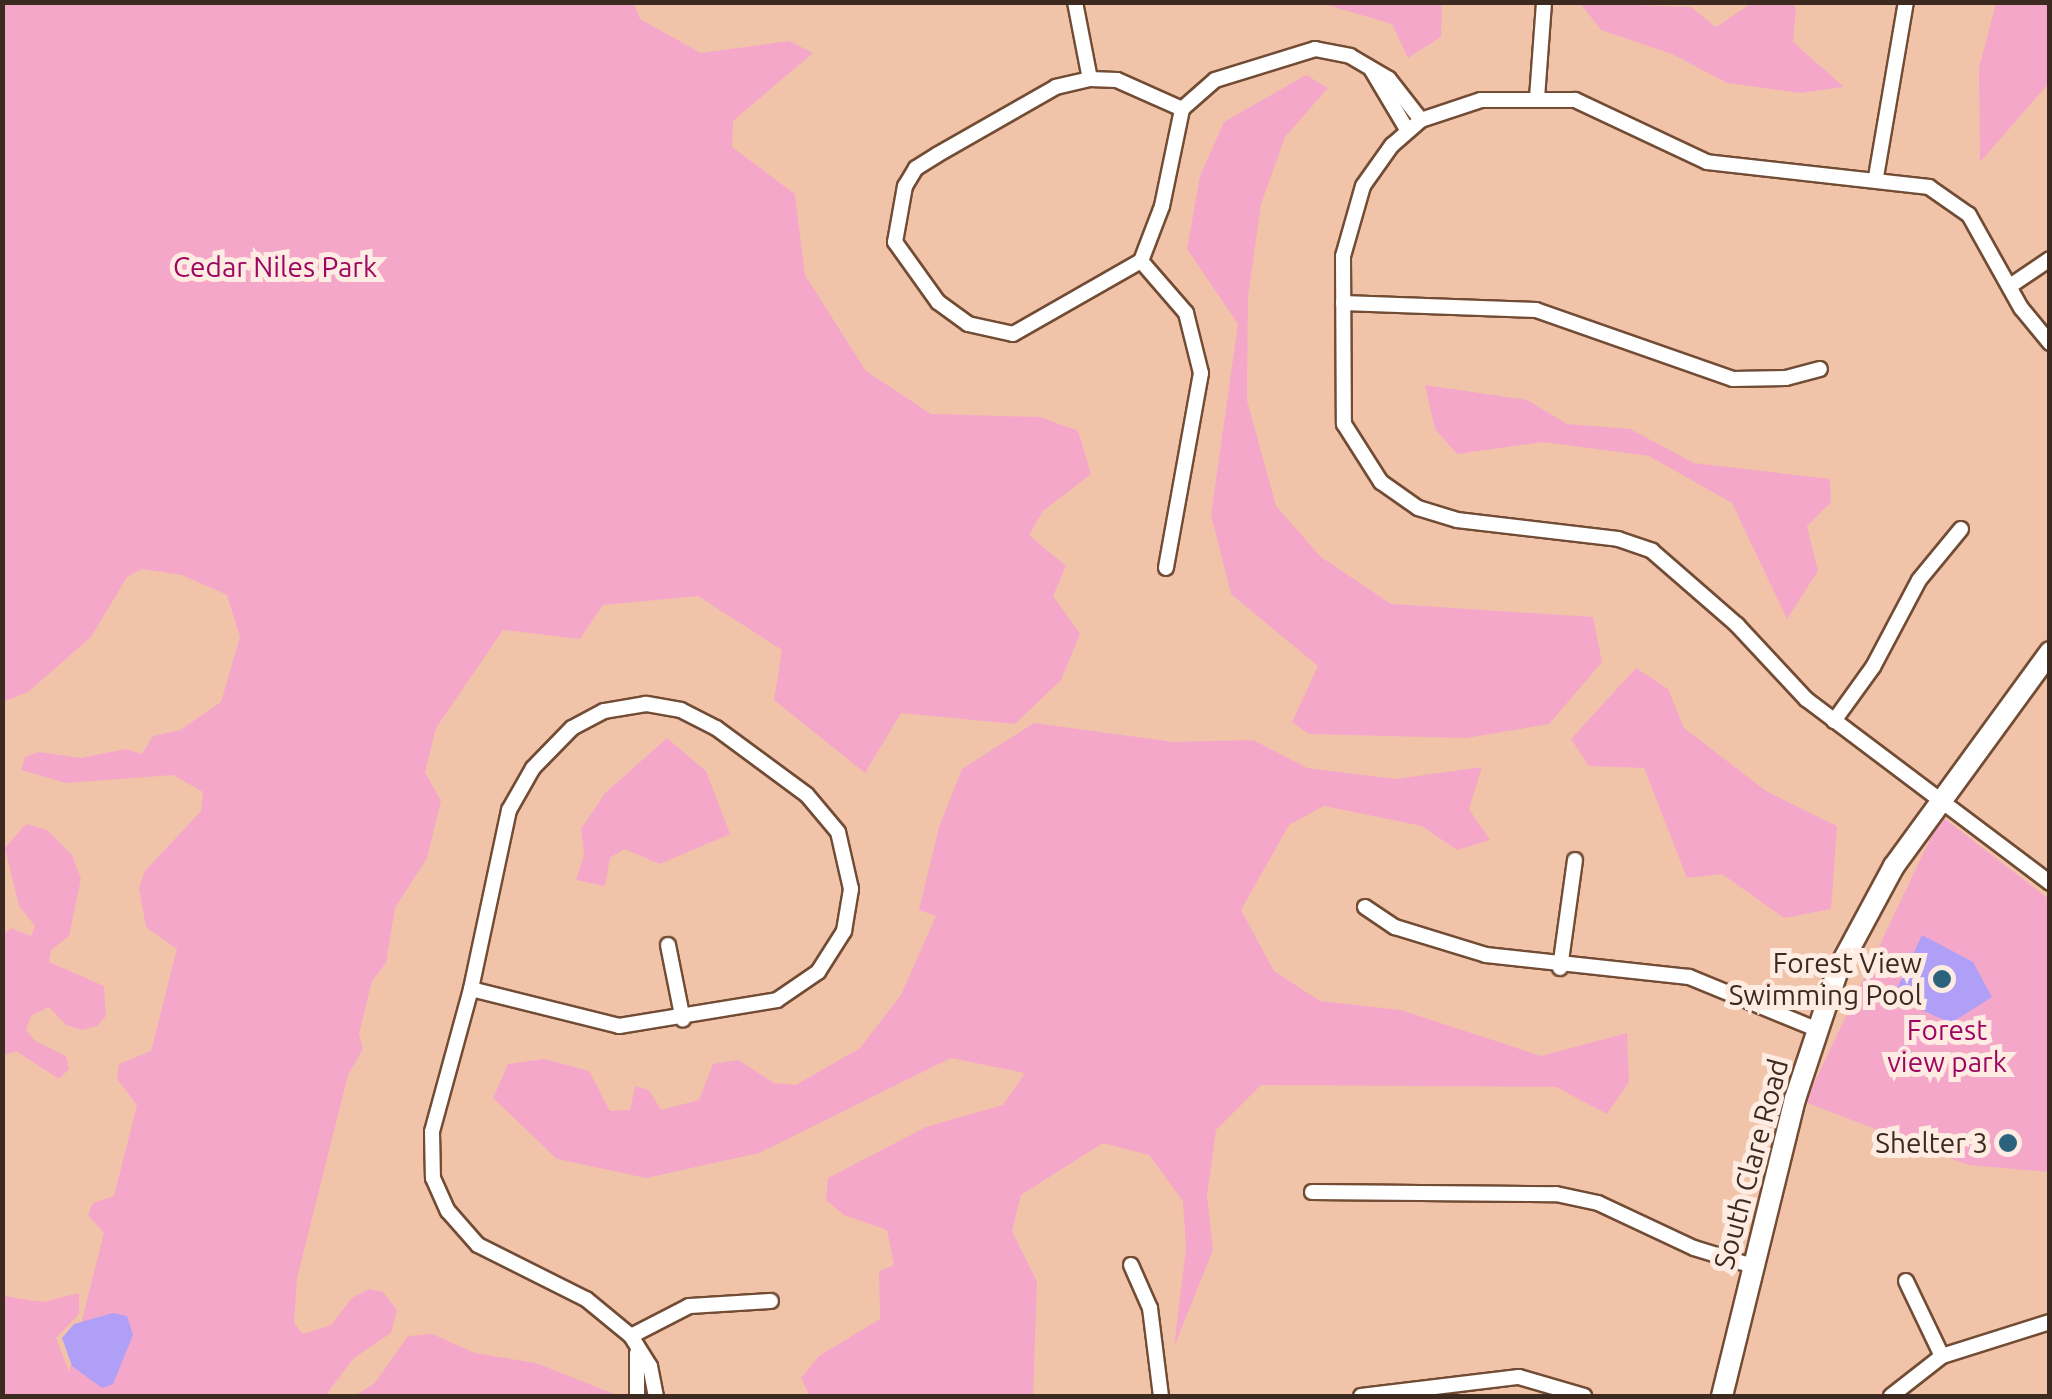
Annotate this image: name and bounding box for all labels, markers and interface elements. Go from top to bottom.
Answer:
park label: Cedar Niles Park [173,250,377,284]
place label: Forest View Swimming Pool [1729,946,1922,1012]
marker: Forest View Swimming Pool [1931,968,1953,990]
park label: Forest view park [1887,1013,2007,1079]
street label: South Clare Road [1707,1055,1795,1273]
place label: Shelter 3 [1875,1126,1988,1160]
marker: Shelter 3 [1997,1132,2019,1154]

